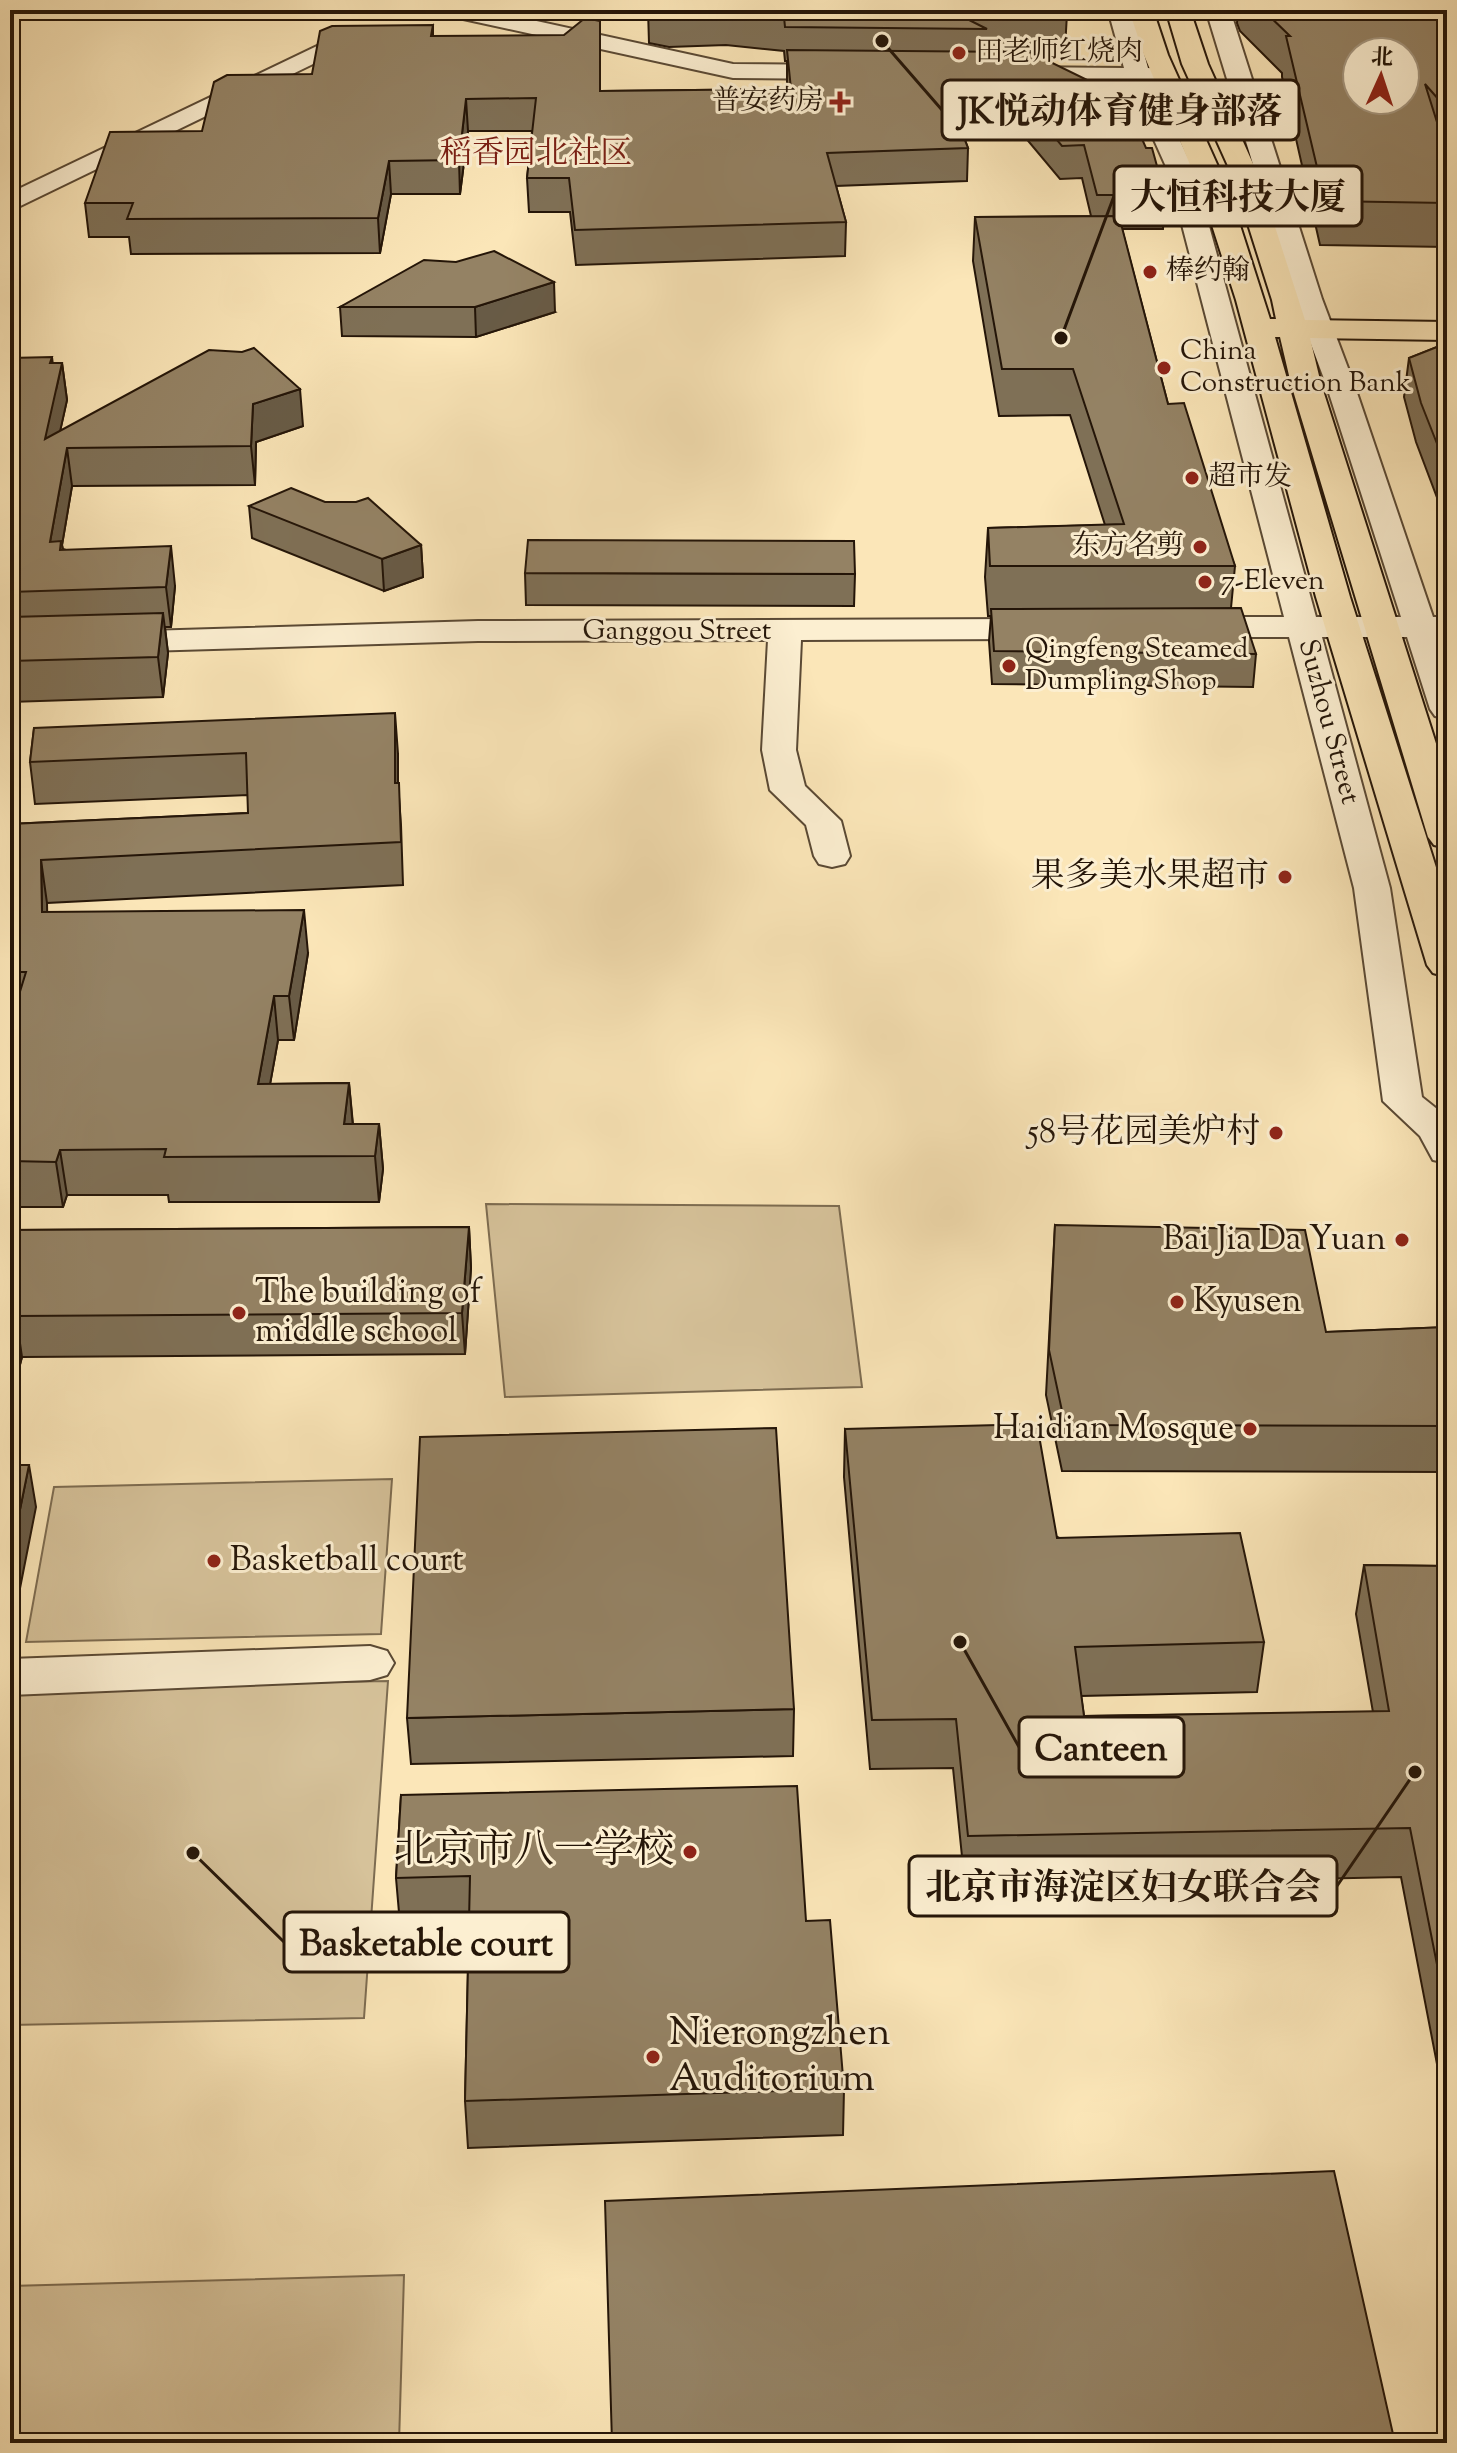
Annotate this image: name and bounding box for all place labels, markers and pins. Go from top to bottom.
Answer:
place label: 田老师红烧肉 [975,33,1143,73]
marker: 田老师红烧肉 [950,44,968,62]
callout: JK悦动体育健身部落 [942,80,1299,140]
place label: 普安药房 [712,82,824,122]
marker: 普安药房 [831,93,849,111]
callout: 大恒科技大厦 [1114,166,1362,226]
place label: 棒约翰 [1166,252,1250,292]
marker: 棒约翰 [1141,263,1159,281]
place label: China Construction Bank [1180,332,1411,404]
marker: China Construction Bank [1155,359,1173,377]
place label: 超市发 [1208,458,1292,498]
marker: 超市发 [1183,469,1201,487]
place label: 东方名剪 [1072,527,1184,567]
marker: 东方名剪 [1191,538,1209,556]
place label: 7-Eleven [1221,562,1325,602]
marker: 7-Eleven [1196,573,1214,591]
place label: Qingfeng Steamed Dumpling Shop [1025,630,1249,702]
marker: Qingfeng Steamed Dumpling Shop [1000,657,1018,675]
place label: 果多美水果超市 [1031,853,1269,902]
marker: 果多美水果超市 [1276,868,1294,886]
place label: 58号花园美炉村 [1025,1109,1260,1158]
marker: 58号花园美炉村 [1267,1124,1285,1142]
place label: Bai Jia Da Yuan [1162,1216,1386,1265]
marker: Bai Jia Da Yuan [1393,1231,1411,1249]
place label: The building of middle school [255,1269,483,1357]
place label: Kyusen [1193,1278,1302,1327]
marker: Kyusen [1168,1293,1186,1311]
marker: The building of middle school [230,1304,248,1322]
place label: Haidian Mosque [993,1405,1234,1454]
marker: Haidian Mosque [1241,1420,1259,1438]
place label: Basketball court [230,1537,464,1586]
marker: Basketball court [205,1552,223,1570]
callout: Canteen [1019,1717,1184,1777]
place label: 北京市八一学校 [394,1824,674,1881]
marker: 北京市八一学校 [681,1843,699,1861]
callout: 北京市海淀区妇女联合会 [909,1856,1337,1916]
callout: Basketable court [284,1912,569,1972]
place label: Nierongzhen Auditorium [669,2006,891,2109]
marker: Nierongzhen Auditorium [644,2048,662,2066]

